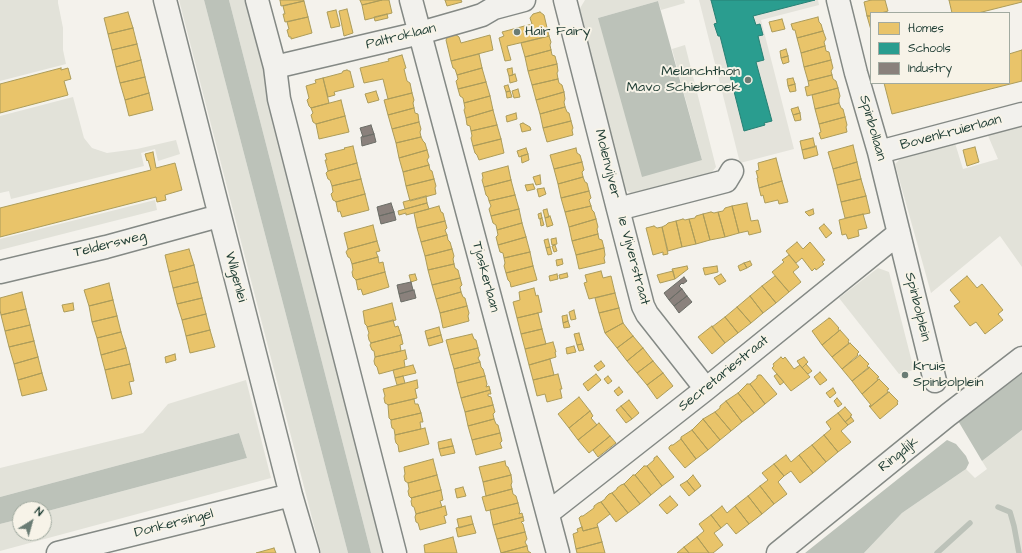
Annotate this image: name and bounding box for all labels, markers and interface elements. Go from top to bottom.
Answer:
legend [870,12,1010,84]
street label: Paltroklaan [364,20,438,54]
text: Homes [908,20,944,37]
place label: Hair Fairy [525,24,590,40]
marker: Hair Fairy [512,27,522,37]
text: Schools [908,40,951,57]
text: Industry [908,60,952,77]
place label: Melanchthon Mavo Schiebroek [626,64,740,96]
marker: Melanchthon Mavo Schiebroek [743,75,753,85]
street label: Spinbollaan [855,93,889,163]
street label: Bovenkruierlaan [899,111,1003,155]
street label: Molenvijver [590,128,624,200]
street label: 1e Vijverstraat [613,215,653,307]
street label: Teldersweg [72,228,148,262]
street label: Tjaskerlaan [467,240,503,314]
street label: Wilgenlei [220,250,250,304]
street label: Spinbolplein [900,271,934,343]
street label: Secretariestraat [675,332,773,416]
place label: Kruis Spinbolplein [913,359,984,392]
marker: Kruis Spinbolplein [900,370,910,380]
street label: Ringdijk [876,434,922,476]
north arrow [12,501,52,541]
text: N [32,504,46,520]
street label: Donkersingel [133,506,215,542]

